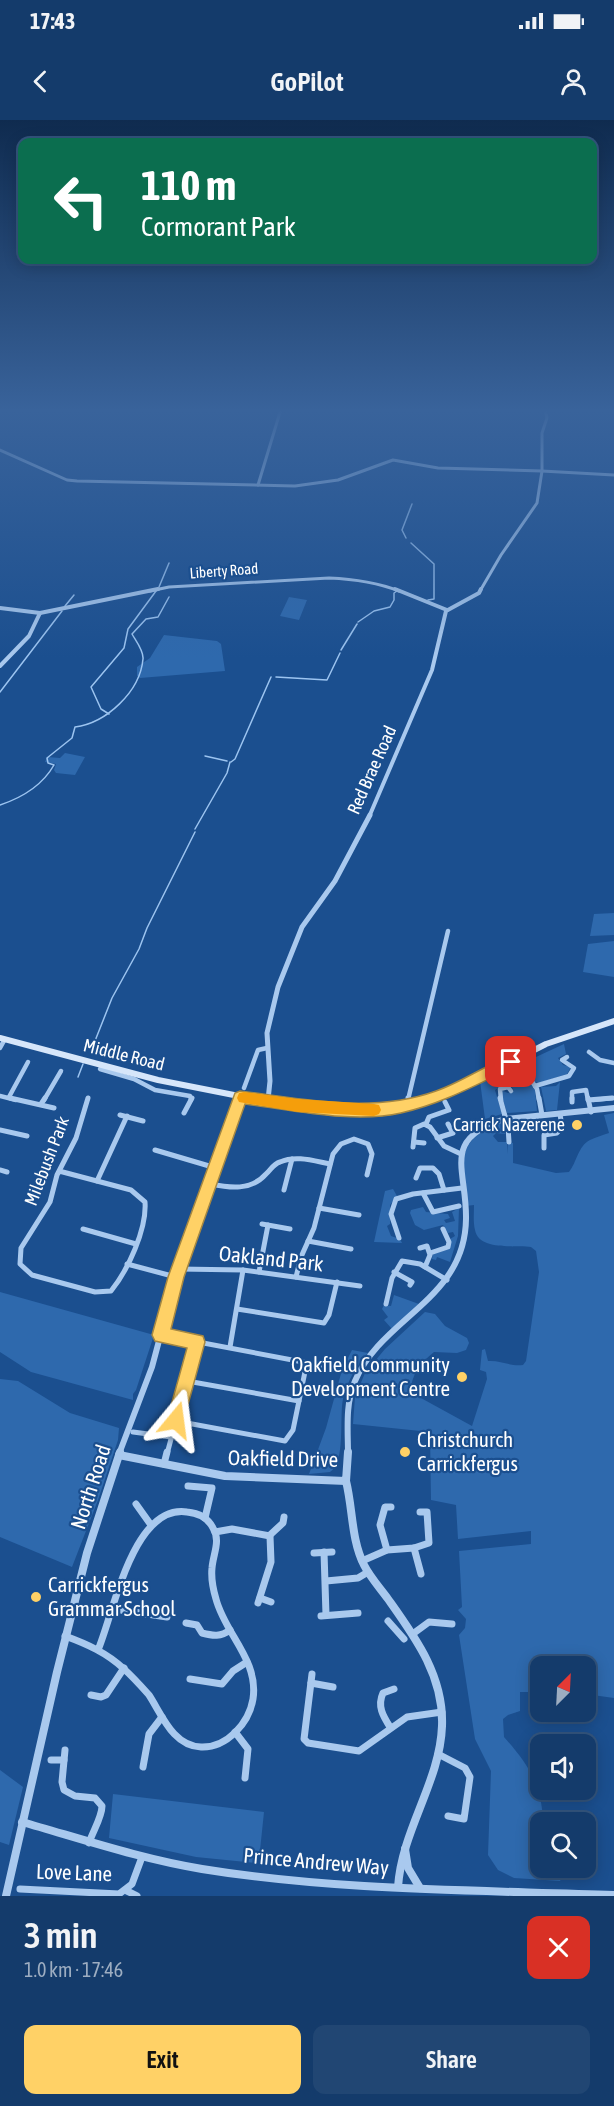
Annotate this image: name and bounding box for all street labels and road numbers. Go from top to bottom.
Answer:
street label: Liberty Road [189,560,259,581]
street label: Red Brae Road [343,722,400,817]
street label: Middle Road [81,1034,167,1075]
street label: Milebush Park [20,1113,73,1208]
street label: Oakland Park [218,1241,324,1275]
street label: North Road [65,1441,115,1532]
street label: Oakfield Drive [228,1445,338,1471]
street label: Prince Andrew Way [242,1843,390,1879]
street label: Love Lane [36,1859,113,1885]

